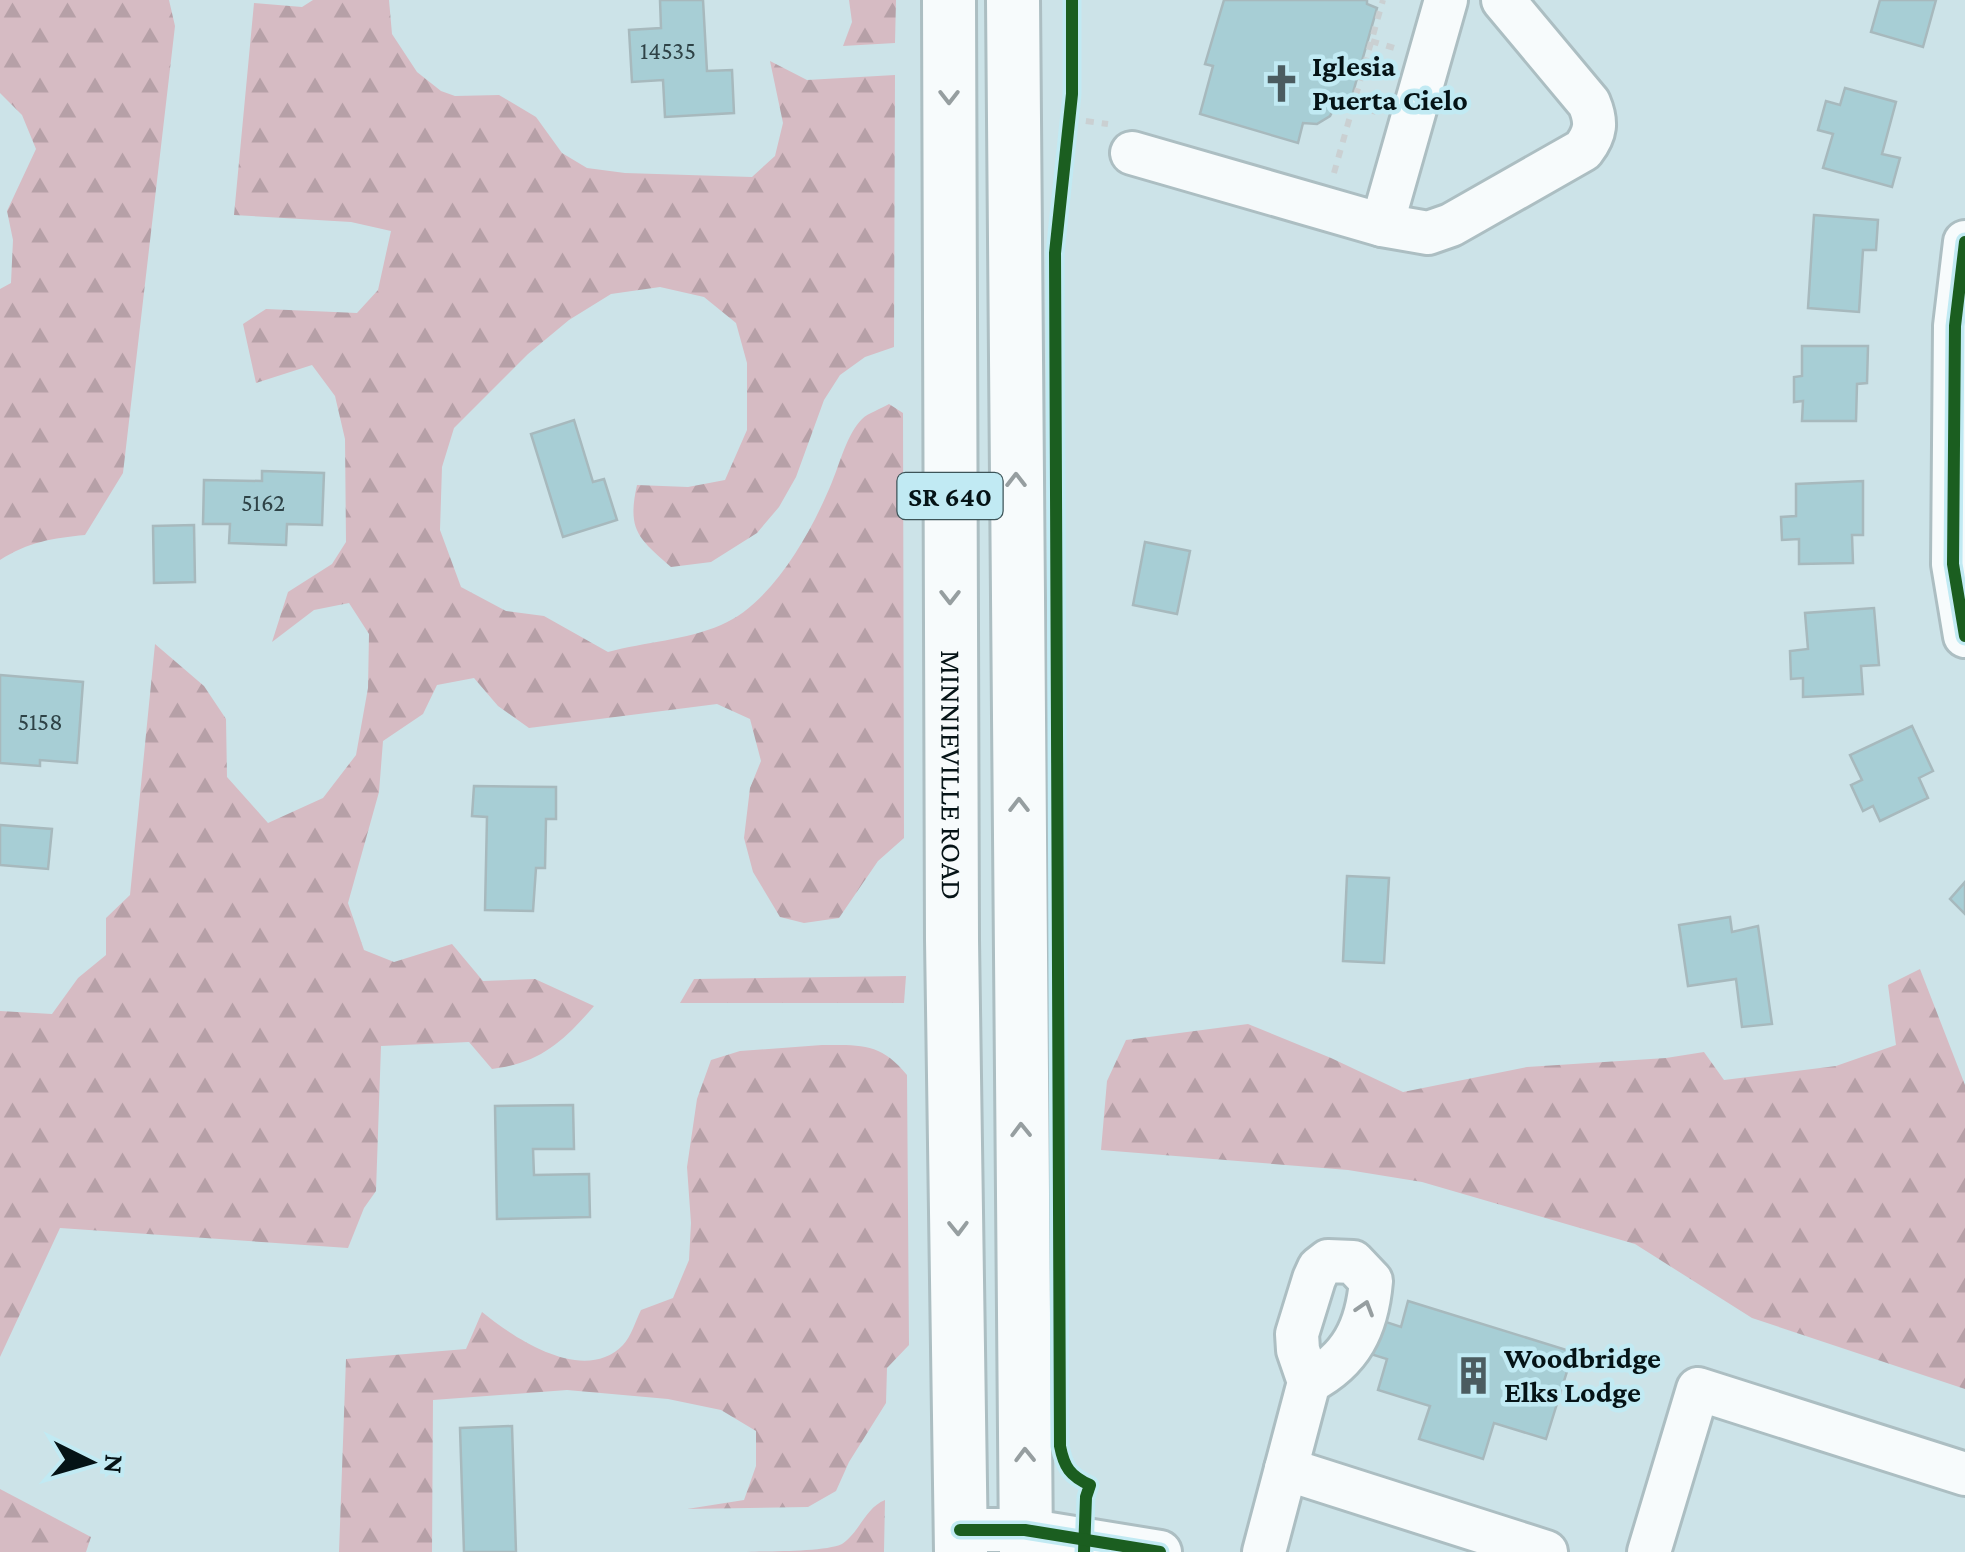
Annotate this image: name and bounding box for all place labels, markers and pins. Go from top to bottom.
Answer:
place label: Iglesia Puerta Cielo [1312,49,1468,116]
church icon: Iglesia Puerta Cielo [1261,62,1303,104]
place label: Woodbridge Elks Lodge [1503,1341,1661,1408]
building icon: Woodbridge Elks Lodge [1453,1354,1495,1396]

